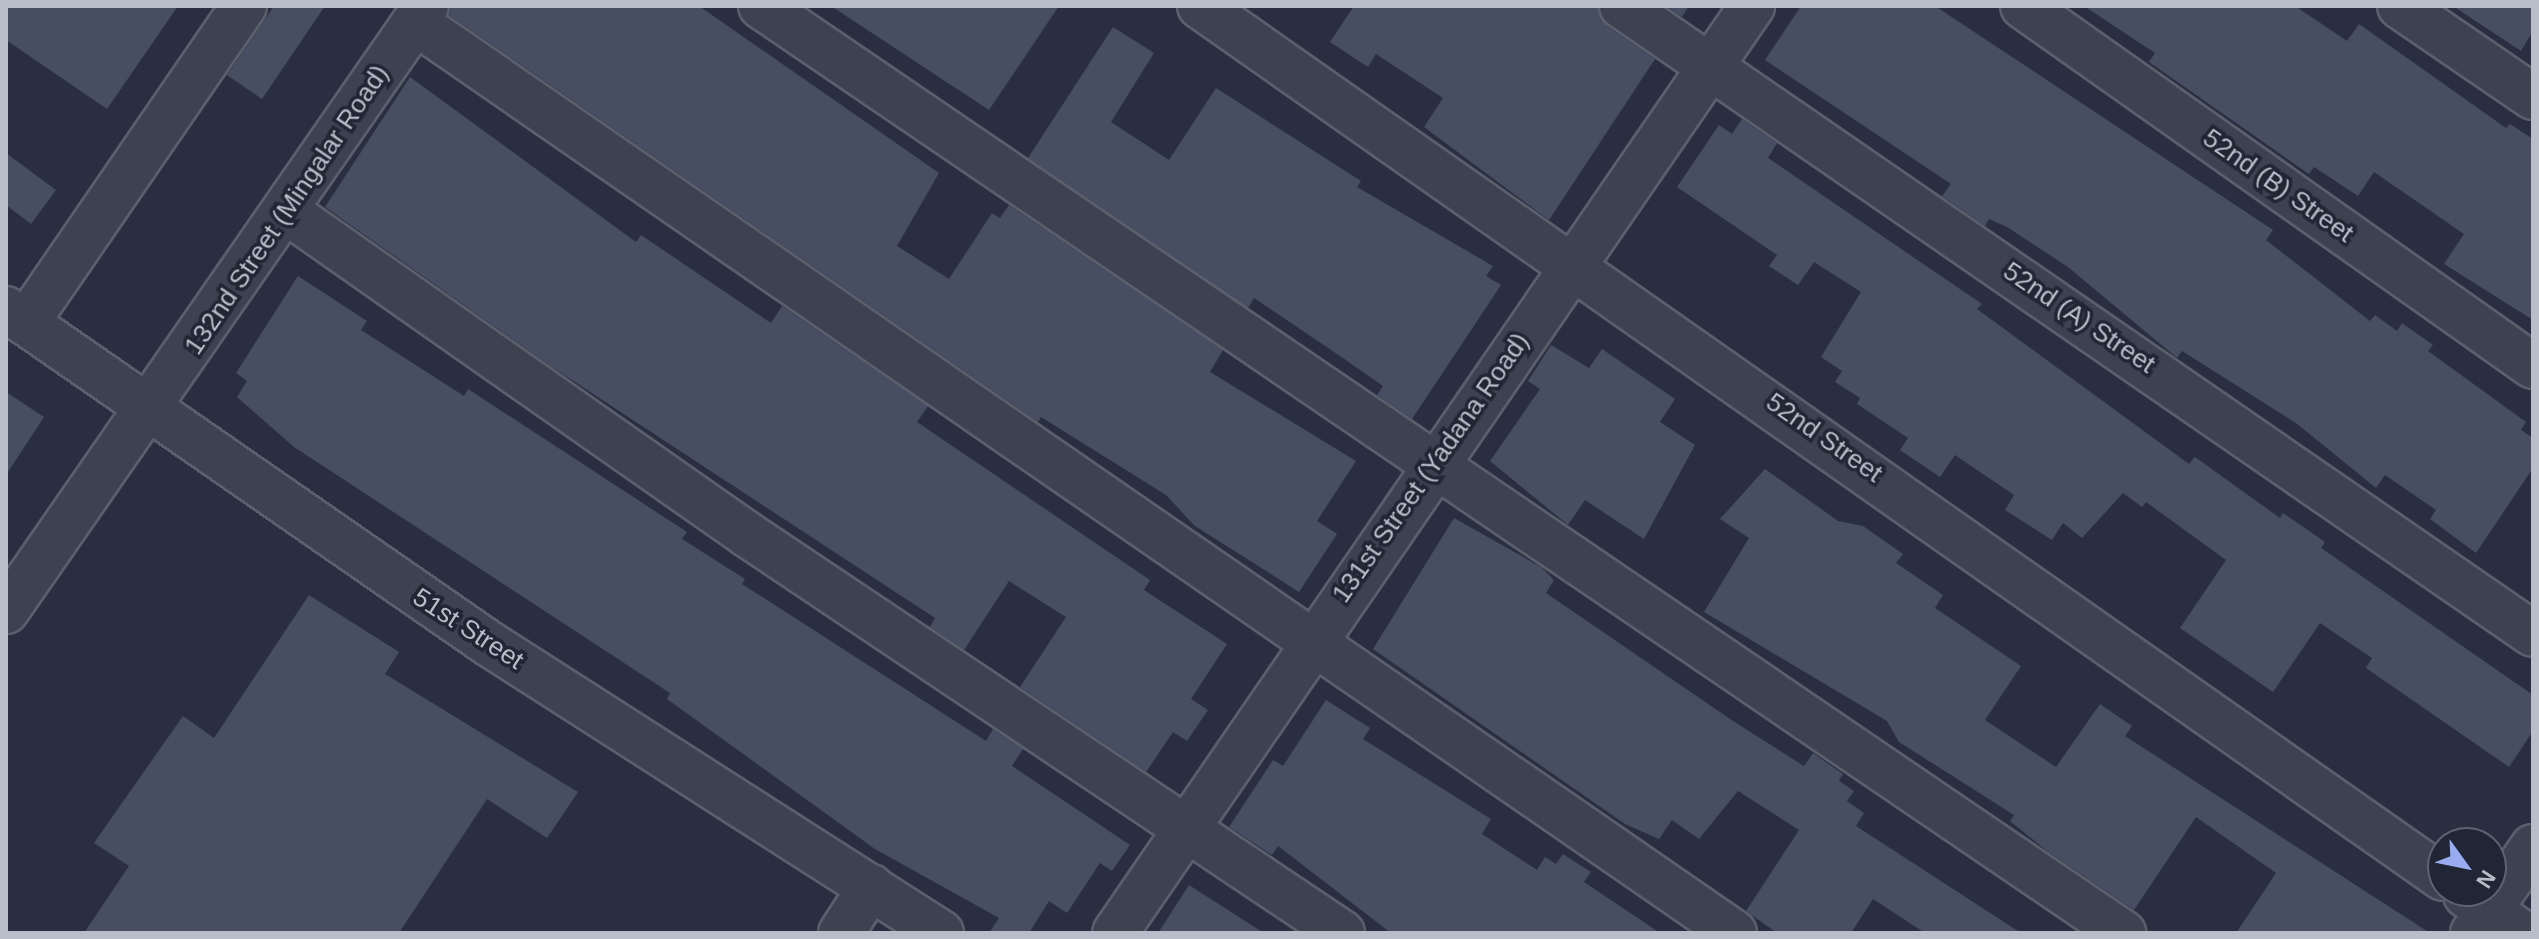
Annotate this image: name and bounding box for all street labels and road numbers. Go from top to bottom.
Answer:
street label: 132nd Street (Mingalar Road) [178,59,396,361]
street label: 52nd (B) Street [2197,123,2359,249]
street label: 52nd (A) Street [1997,256,2161,380]
street label: 131st Street (Yadana Road) [1326,327,1536,609]
street label: 52nd Street [1760,387,1888,489]
street label: 51st Street [407,582,529,676]

